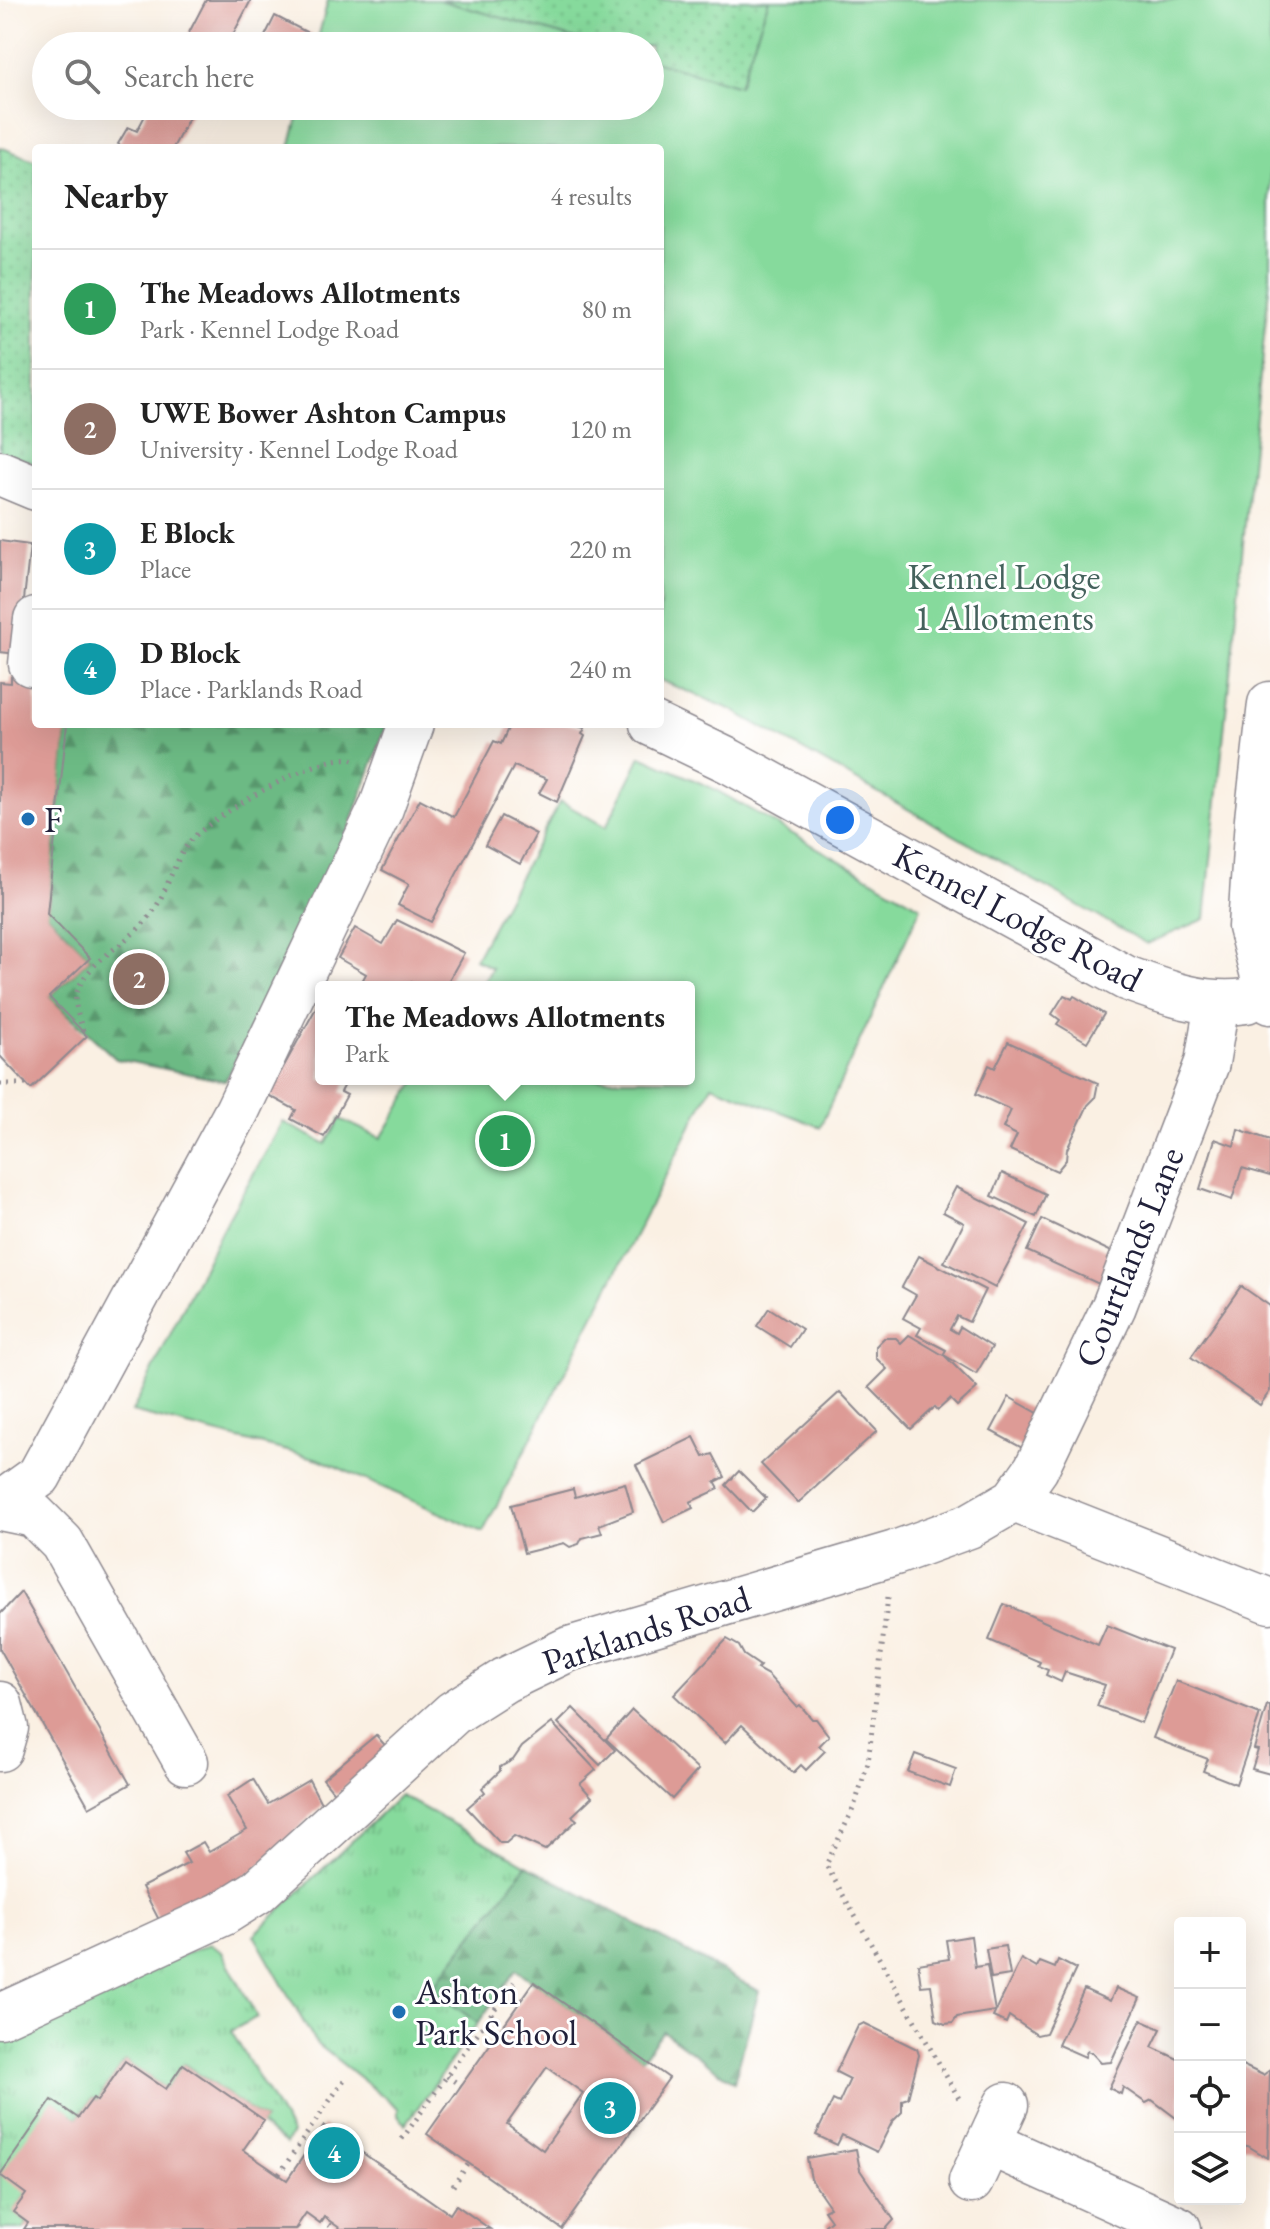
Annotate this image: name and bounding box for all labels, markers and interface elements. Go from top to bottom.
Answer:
search box [32,32,664,120]
icon: search [60,54,104,98]
text: Search here [124,57,254,96]
text: Nearby [64,174,168,218]
text: 4 results [551,179,632,213]
text: The Meadows Allotments [140,273,460,312]
text: 1 [83,292,97,326]
text: 80 m [582,292,632,326]
text: Park · Kennel Lodge Road [140,312,399,346]
text: UWE Bower Ashton Campus [140,393,506,432]
text: 2 [83,412,97,446]
text: 120 m [569,412,632,446]
text: University · Kennel Lodge Road [140,432,458,466]
text: E Block [140,513,235,552]
text: 3 [83,532,97,566]
text: 220 m [569,532,632,566]
text: Place [140,552,191,586]
park label: Kennel Lodge 1 Allotments [907,553,1101,641]
text: D Block [140,633,240,672]
text: 4 [83,652,97,686]
text: 240 m [569,652,632,686]
text: Place · Parklands Road [140,672,363,706]
place label: F [44,796,62,843]
your location [820,800,860,840]
marker: F [19,810,37,828]
street label: Kennel Lodge Road [885,832,1151,1003]
pin: 2 [113,949,165,1009]
popup [315,981,695,1085]
text: The Meadows Allotments [345,997,665,1036]
text: Park [345,1036,389,1070]
pin: 1 [479,1111,531,1171]
street label: Courtlands Lane [1064,1140,1194,1374]
street label: Parklands Road [536,1574,757,1686]
map controls [1174,1917,1246,2205]
button: + [1174,1917,1246,1989]
place label: Ashton Park School [414,1968,577,2056]
button: − [1174,1989,1246,2061]
marker: Ashton Park School [390,2003,408,2021]
button: locate [1174,2061,1246,2133]
pin: 3 [584,2078,636,2138]
pin: 4 [308,2123,360,2183]
button: layers [1174,2133,1246,2205]

